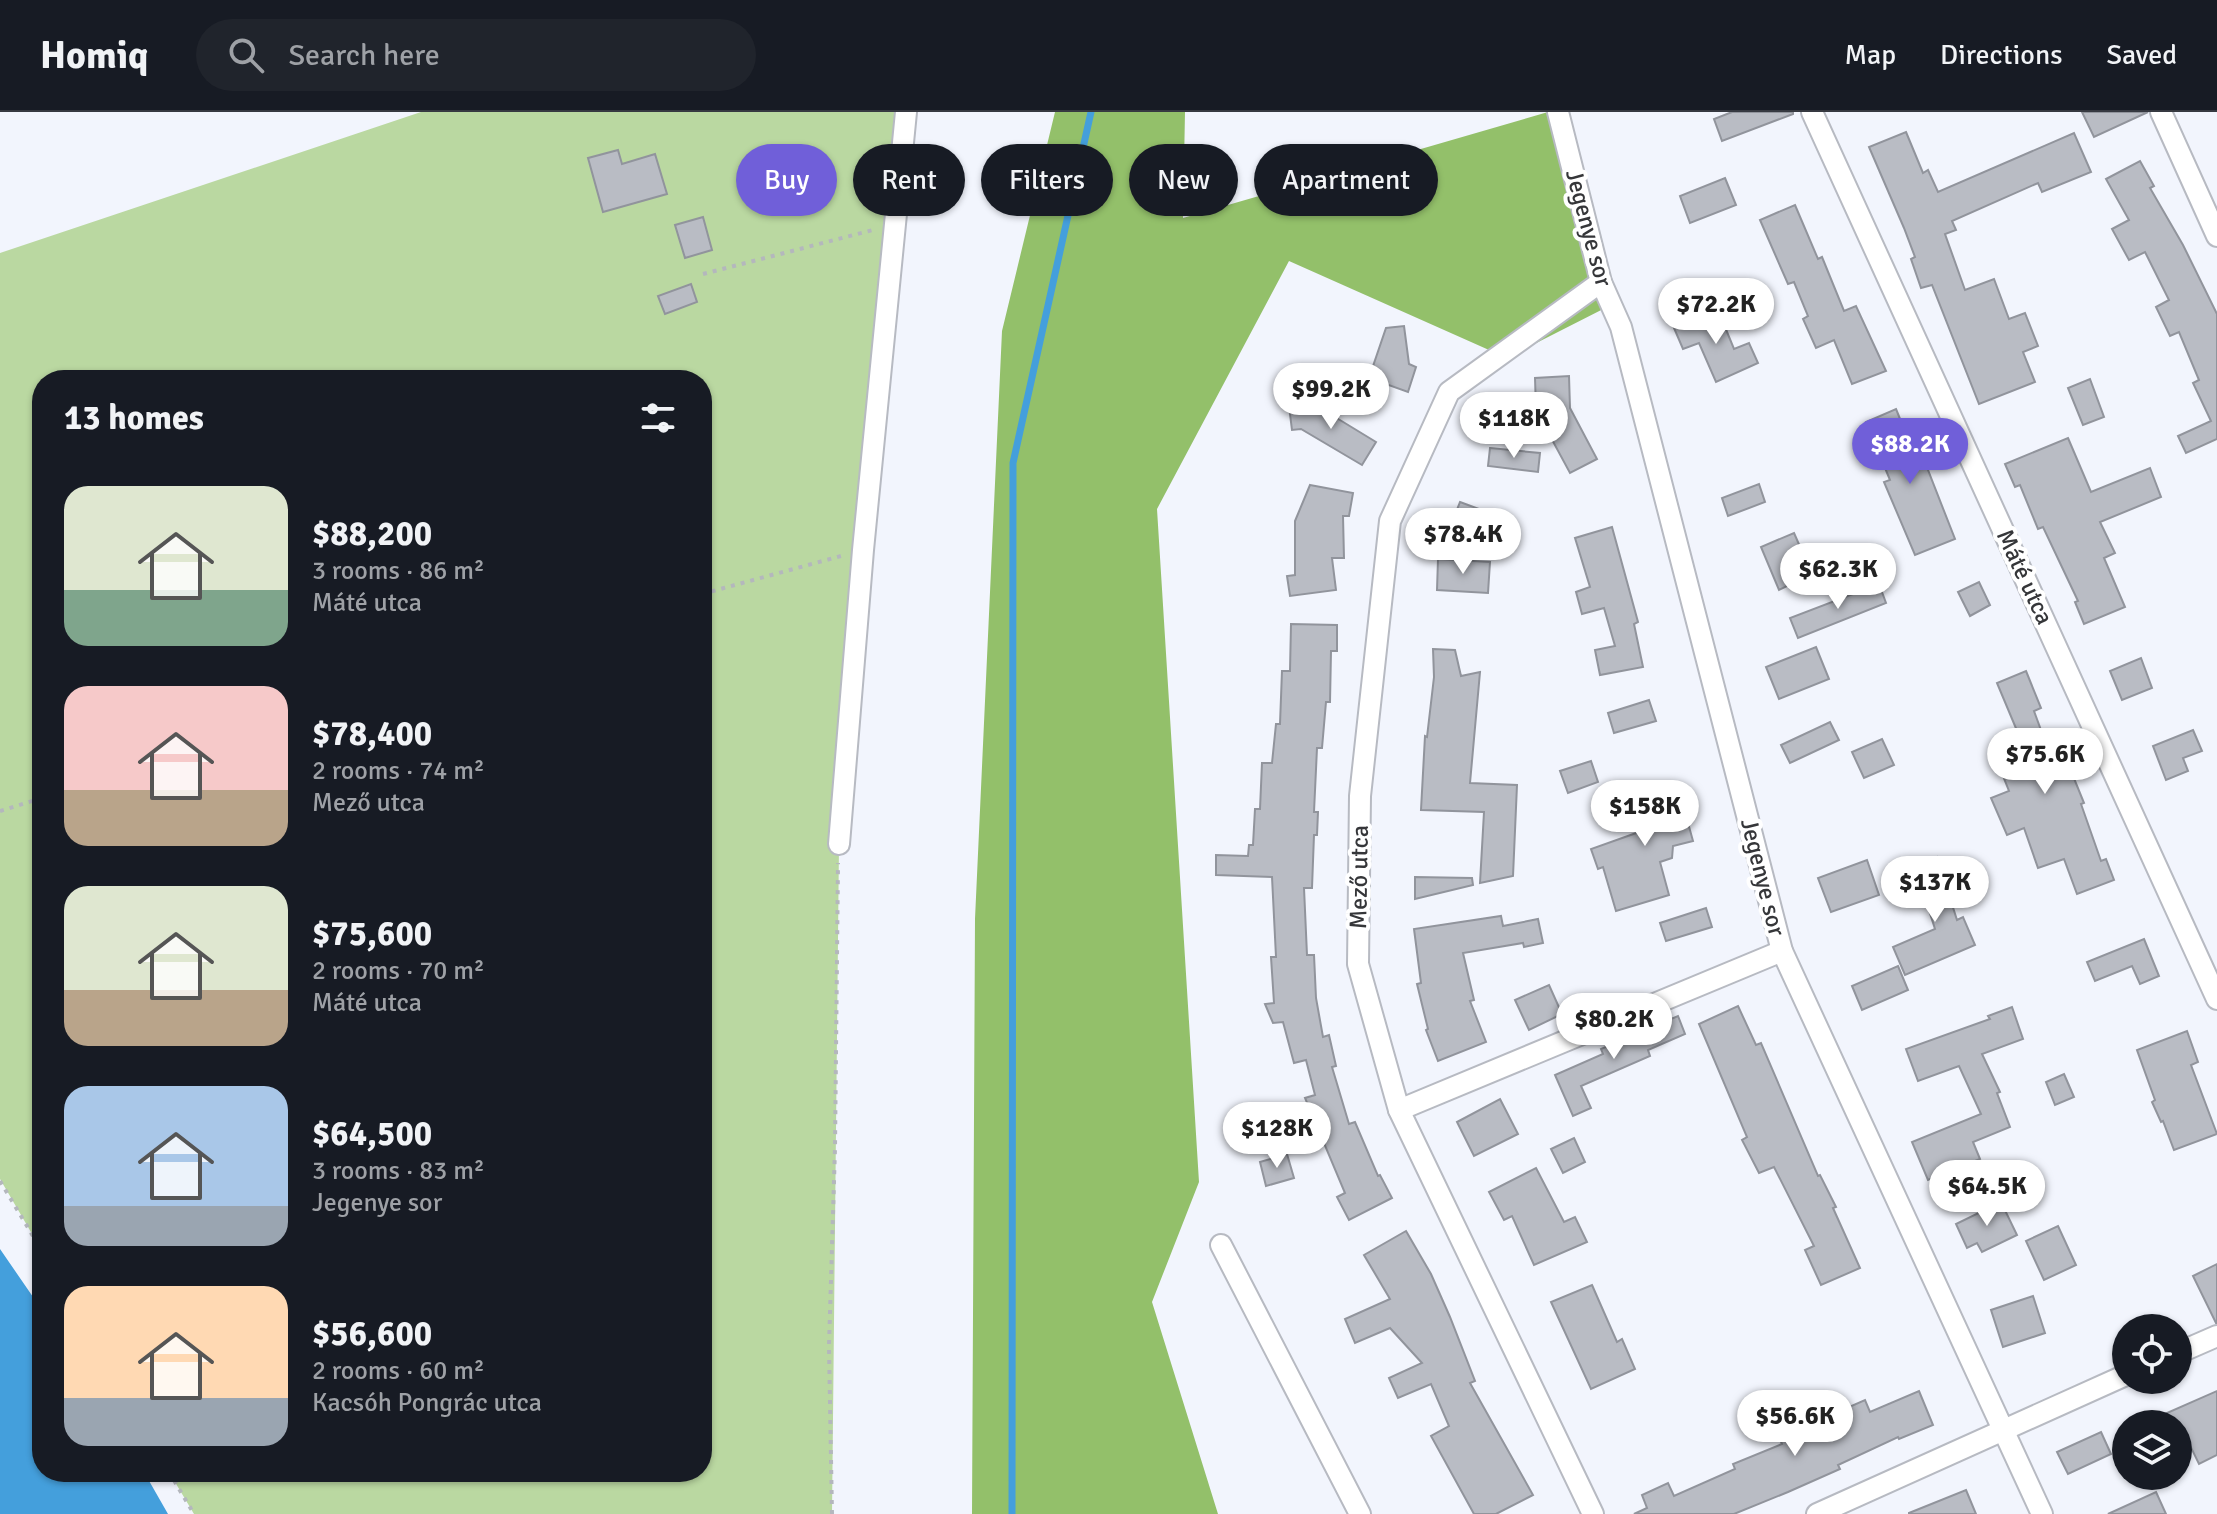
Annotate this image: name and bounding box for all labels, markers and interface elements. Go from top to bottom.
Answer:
search box [196,19,756,91]
text: Homiq [40,32,148,79]
icon: search [224,33,268,77]
text: Search here [288,37,440,74]
text: Map [1844,38,1896,72]
text: Directions [1940,38,2062,72]
text: Saved [2106,38,2177,72]
chip: Buy [736,144,837,216]
chip: Rent [853,144,965,216]
chip: Filters [981,144,1113,216]
chip: New [1129,144,1238,216]
chip: Apartment [1254,144,1438,216]
street label: Jegenye sor [1559,166,1619,290]
pin: $72.2K [1651,278,1781,346]
text: $72.2K [1676,288,1756,320]
pin: $99.2K [1266,363,1396,431]
text: $99.2K [1291,373,1371,405]
pin: $118K [1458,392,1570,460]
icon: filters [636,396,680,440]
text: 13 homes [64,397,204,439]
text: $118K [1478,402,1550,434]
pin: $88.2K [1845,418,1975,486]
text: $88.2K [1870,428,1950,460]
pin: $78.4K [1398,508,1528,576]
text: $88,200 [312,513,432,555]
icon: home [128,518,224,614]
text: $78.4K [1423,518,1503,550]
street label: Máté utca [1990,525,2060,629]
pin: $62.3K [1773,543,1903,611]
text: $62.3K [1798,553,1878,585]
text: 3 rooms · 86 m² [312,555,485,587]
text: Máté utca [312,587,422,619]
text: $78,400 [312,713,432,755]
icon: home [128,718,224,814]
pin: $75.6K [1980,728,2110,796]
text: $75.6K [2005,738,2085,770]
text: 2 rooms · 74 m² [312,755,485,787]
pin: $158K [1589,780,1701,848]
text: Mező utca [312,787,425,819]
text: $158K [1609,790,1681,822]
street label: Jegenye sor [1734,815,1792,939]
street label: Mező utca [1343,825,1375,929]
pin: $137K [1879,856,1991,924]
text: $137K [1899,866,1971,898]
text: $75,600 [312,913,432,955]
icon: home [128,918,224,1014]
text: 2 rooms · 70 m² [312,955,485,987]
text: Máté utca [312,987,422,1019]
pin: $80.2K [1549,993,1679,1061]
text: $80.2K [1574,1003,1654,1035]
pin: $128K [1221,1102,1333,1170]
text: $128K [1241,1112,1313,1144]
text: $64,500 [312,1113,432,1155]
icon: home [128,1118,224,1214]
text: 3 rooms · 83 m² [312,1155,485,1187]
pin: $64.5K [1922,1160,2052,1228]
text: $64.5K [1947,1170,2027,1202]
text: Jegenye sor [312,1187,442,1219]
text: $56,600 [312,1313,432,1355]
map controls [2112,1314,2192,1490]
button: locate [2112,1314,2192,1394]
icon: home [128,1318,224,1414]
text: 2 rooms · 60 m² [312,1355,485,1387]
text: Kacsóh Pongrác utca [312,1387,542,1419]
pin: $56.6K [1730,1390,1860,1458]
text: $56.6K [1755,1400,1835,1432]
button: layers [2112,1410,2192,1490]

